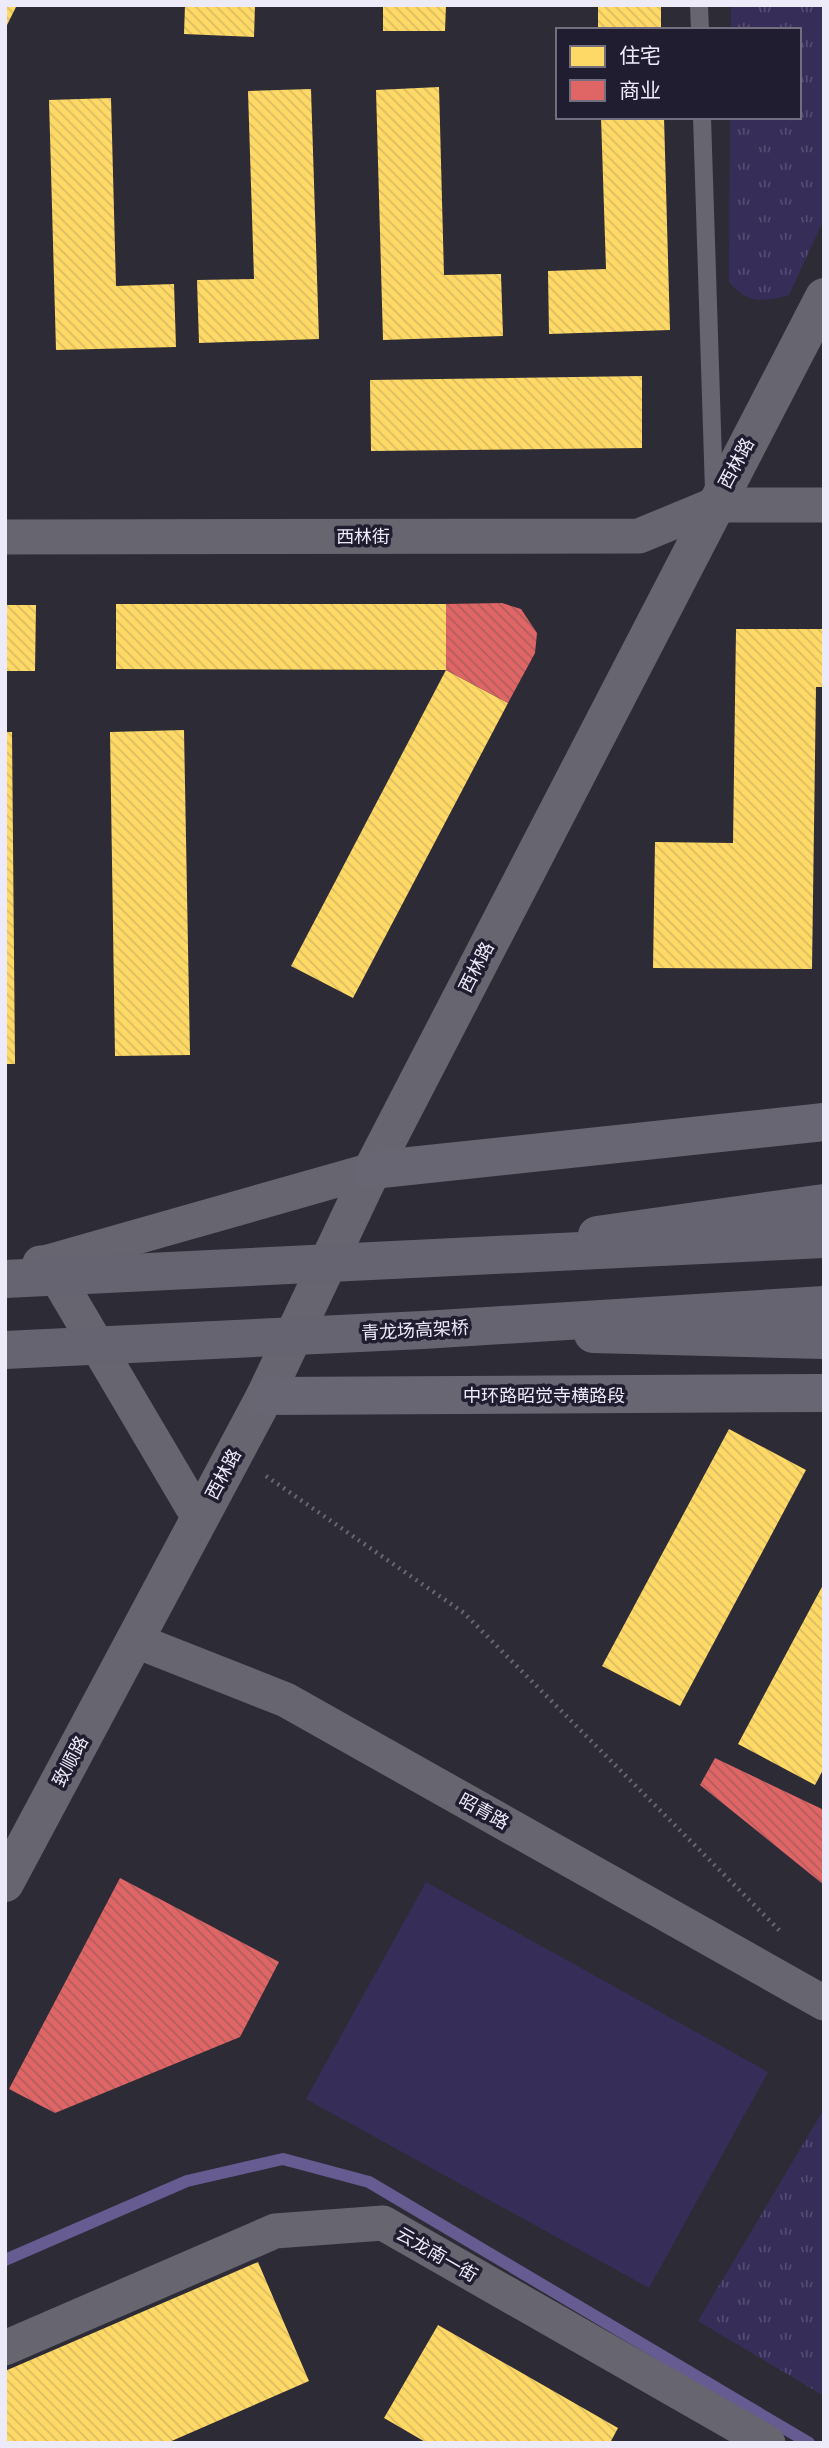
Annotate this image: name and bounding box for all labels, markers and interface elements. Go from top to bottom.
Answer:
legend [556,28,801,119]
text: 住宅 [619,41,661,69]
text: 商业 [619,76,661,104]
street label: 西林路 [713,434,759,492]
street label: 西林街 [336,525,390,548]
street label: 西林路 [453,938,499,996]
street label: 青龙场高架桥 [360,1316,470,1344]
street label: 中环路昭觉寺横路段 [463,1384,625,1407]
street label: 西林路 [200,1445,246,1503]
street label: 致顺路 [47,1732,93,1790]
street label: 昭青路 [455,1788,513,1834]
street label: 云龙南一街 [392,2222,482,2286]

